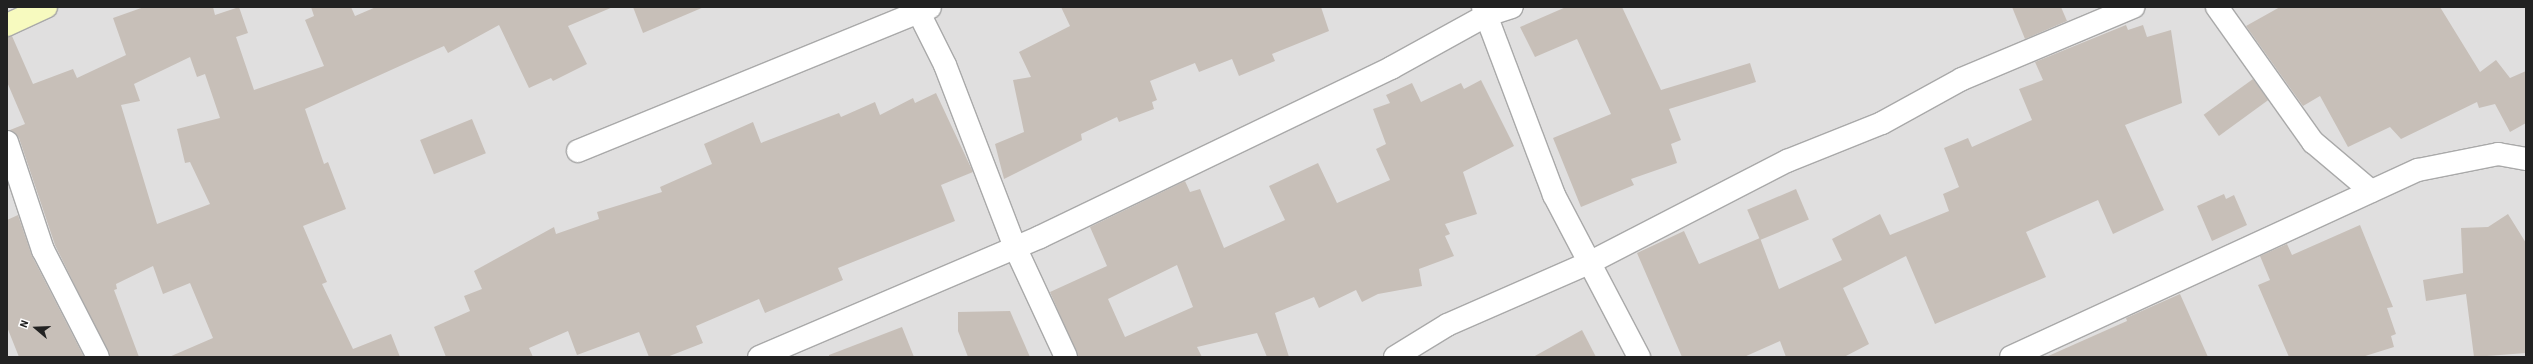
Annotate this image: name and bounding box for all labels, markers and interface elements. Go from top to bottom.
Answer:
north arrow [16,308,56,348]
text: N [16,318,32,330]

